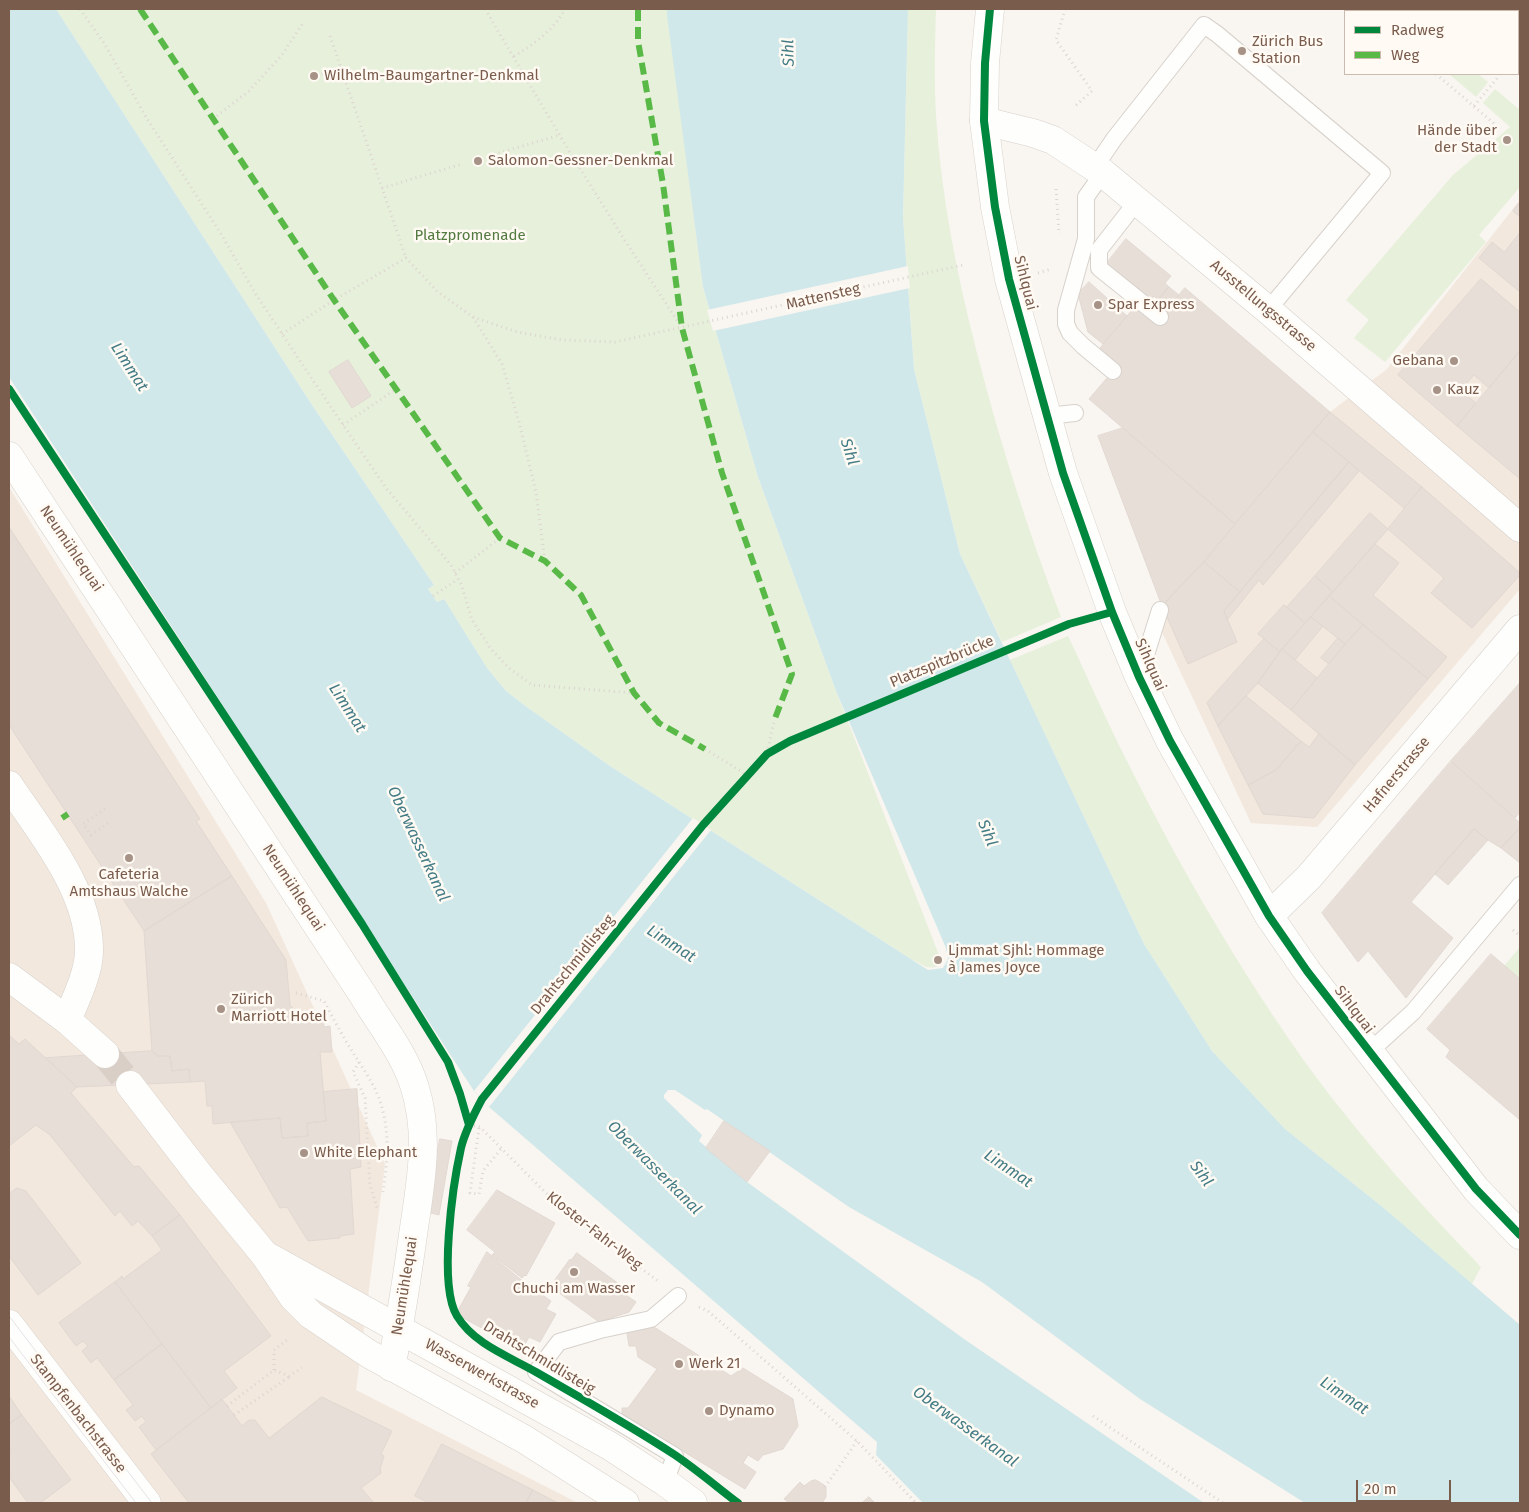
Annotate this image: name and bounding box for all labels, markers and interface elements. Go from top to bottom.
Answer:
legend [1344,10,1519,75]
text: Radweg [1391,21,1444,39]
place label: Zürich Bus Station [1252,33,1323,68]
water label: Sihl [779,39,799,67]
marker: Zürich Bus Station [1236,45,1248,57]
text: Weg [1391,46,1419,64]
place label: Wilhelm-Baumgartner-Denkmal [324,67,539,85]
marker: Wilhelm-Baumgartner-Denkmal [308,70,320,82]
place label: Hände über der Stadt [1417,122,1497,157]
marker: Hände über der Stadt [1501,134,1513,146]
place label: Salomon-Gessner-Denkmal [488,152,673,170]
marker: Salomon-Gessner-Denkmal [472,155,484,167]
park label: Platzpromenade [414,227,526,245]
street label: Sihlquai [1010,254,1040,312]
street label: Ausstellungsstrasse [1206,256,1320,356]
street label: Mattensteg [784,280,862,314]
place label: Spar Express [1108,296,1194,314]
marker: Spar Express [1092,299,1104,311]
water label: Limmat [106,339,152,395]
place label: Gebana [1392,352,1444,370]
marker: Gebana [1448,355,1460,367]
place label: Kauz [1447,381,1479,399]
marker: Kauz [1431,384,1443,396]
water label: Sihl [836,436,862,468]
street label: Neumühlequai [36,502,106,596]
street label: Platzspitzbrücke [887,632,997,692]
street label: Sihlquai [1130,636,1170,694]
water label: Limmat [324,680,370,736]
street label: Hafnerstrasse [1360,733,1434,817]
water label: Oberwasserkanal [383,783,453,905]
water label: Sihl [973,817,1001,849]
street label: Neumühlequai [258,841,328,935]
marker: Cafeteria Amtshaus Walche [123,852,135,864]
place label: Cafeteria Amtshaus Walche [70,866,188,901]
street label: Drahtschmidlisteg [527,912,619,1018]
water label: Limmat [643,921,699,967]
place label: Ljmmat Sjhl: Hommage à James Joyce [948,942,1104,977]
marker: Ljmmat Sjhl: Hommage à James Joyce [932,954,944,966]
street label: Sihlquai [1330,982,1378,1038]
place label: Zürich Marriott Hotel [231,991,327,1026]
marker: Zürich Marriott Hotel [215,1003,227,1015]
water label: Oberwasserkanal [603,1117,705,1219]
place label: White Elephant [314,1144,417,1162]
water label: Limmat [980,1146,1036,1192]
marker: White Elephant [298,1147,310,1159]
water label: Sihl [1185,1157,1217,1191]
street label: Kloster-Fahr-Weg [543,1188,645,1274]
street label: Neumühlequai [388,1235,422,1337]
marker: Chuchi am Wasser [568,1266,580,1278]
place label: Chuchi am Wasser [513,1280,635,1298]
street label: Drahtschmidlisteig [480,1317,598,1399]
street label: Wasserwerkstrasse [422,1335,542,1413]
street label: Stampfenbachstrasse [26,1351,130,1477]
place label: Werk 21 [689,1355,740,1373]
marker: Werk 21 [673,1358,685,1370]
water label: Limmat [1316,1373,1372,1419]
water label: Oberwasserkanal [909,1383,1021,1471]
place label: Dynamo [719,1402,775,1420]
marker: Dynamo [703,1405,715,1417]
scale bar [1359,1470,1454,1502]
text: 20 m [1364,1480,1397,1498]

